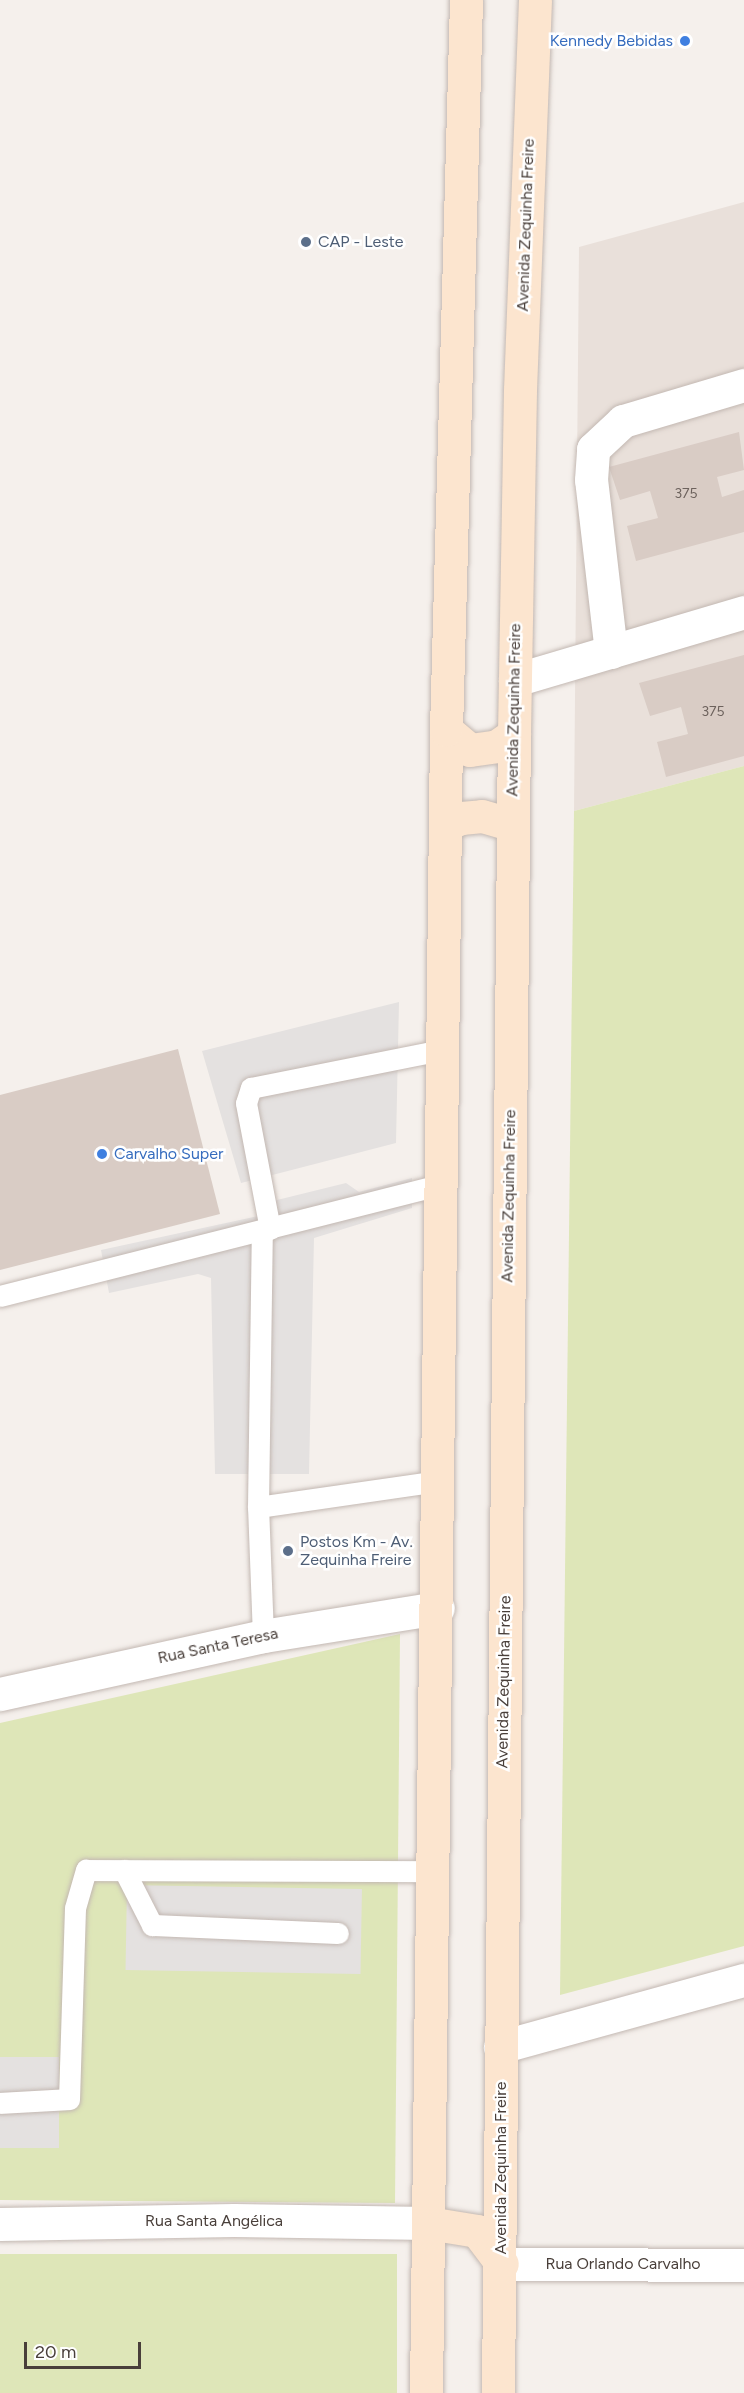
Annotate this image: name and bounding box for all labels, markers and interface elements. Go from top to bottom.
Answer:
place label: Kennedy Bebidas [550,31,673,51]
marker: Kennedy Bebidas [678,34,692,48]
street label: Avenida Zequinha Freire [513,138,539,312]
place label: CAP - Leste [318,232,403,252]
marker: CAP - Leste [299,235,313,249]
house number: 375 [674,486,698,502]
street label: Avenida Zequinha Freire [503,623,525,797]
house number: 375 [701,704,725,720]
street label: Avenida Zequinha Freire [498,1109,520,1283]
place label: Carvalho Super [114,1144,223,1164]
marker: Carvalho Super [95,1147,109,1161]
place label: Postos Km - Av. Zequinha Freire [300,1532,413,1570]
marker: Postos Km - Av. Zequinha Freire [281,1544,295,1558]
street label: Avenida Zequinha Freire [493,1595,515,1769]
street label: Rua Santa Teresa [156,1624,280,1668]
street label: Avenida Zequinha Freire [491,2081,511,2255]
street label: Rua Santa Angélica [145,2211,283,2231]
street label: Rua Orlando Carvalho [545,2254,701,2274]
scale bar [27,2330,144,2368]
text: 20 m [35,2341,76,2363]

